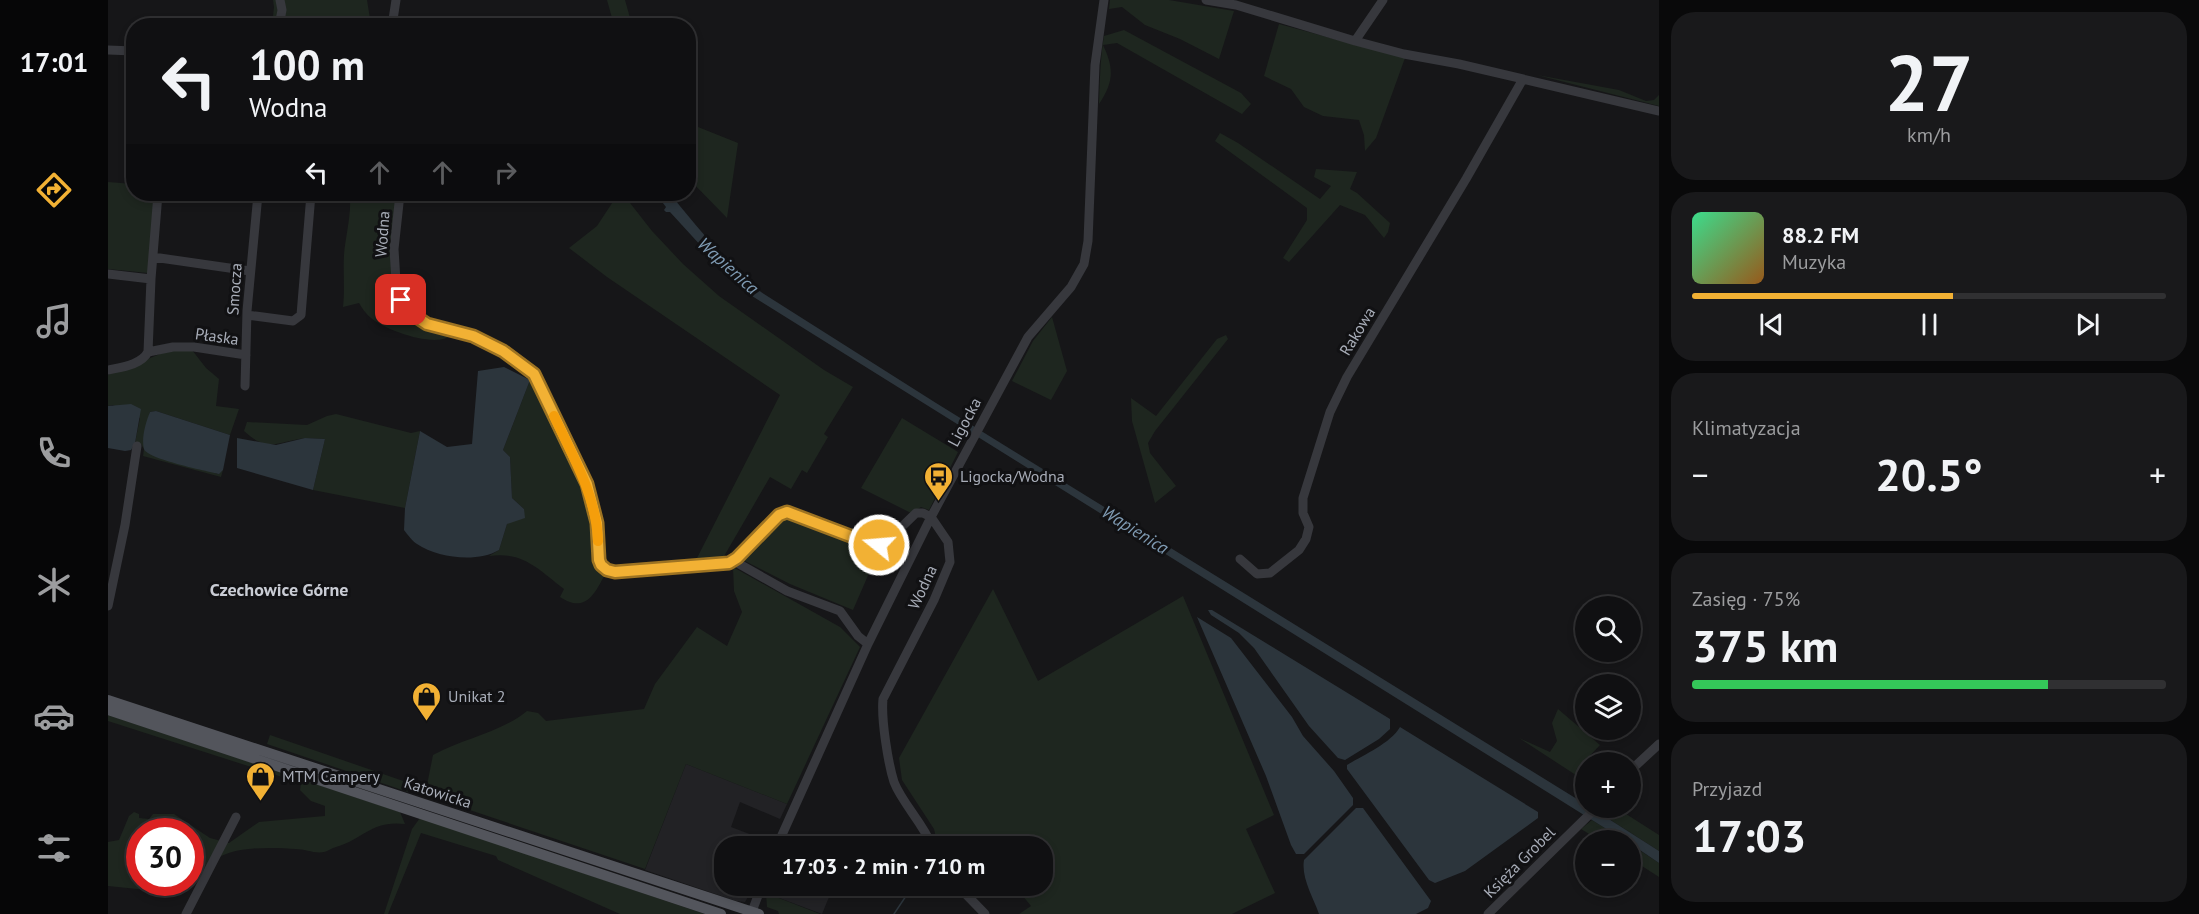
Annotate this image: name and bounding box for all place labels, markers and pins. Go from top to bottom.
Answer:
pin [375,274,426,325]
bus stop icon: Ligocka/Wodna [923,460,955,502]
place label: Ligocka/Wodna [960,466,1065,486]
shop icon: Unikat 2 [411,680,443,722]
place label: Unikat 2 [448,686,506,706]
shop icon: MTM Campery [245,760,277,802]
place label: MTM Campery [282,766,380,786]

